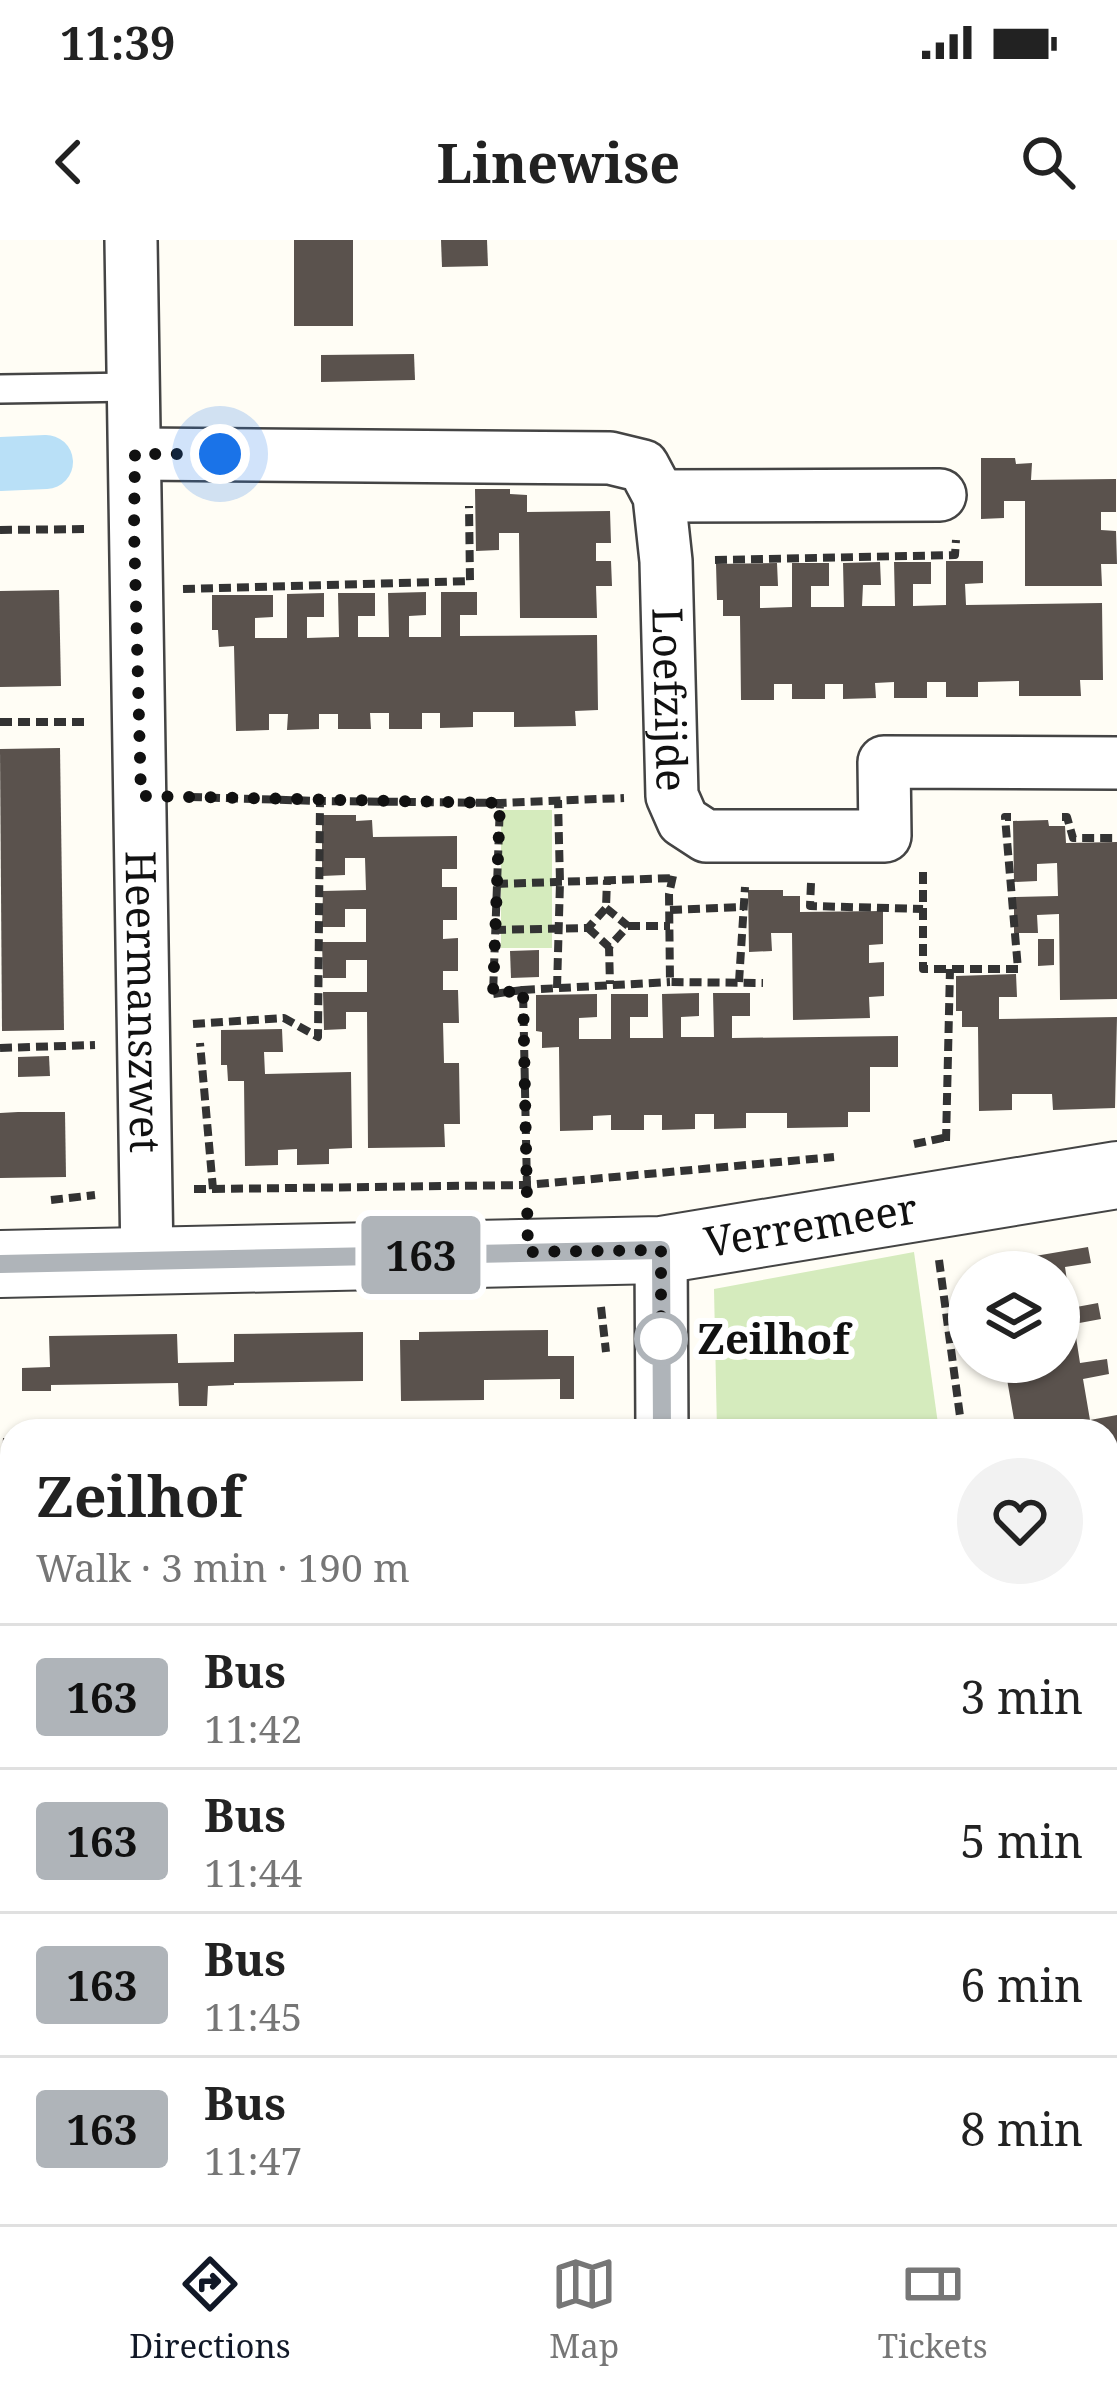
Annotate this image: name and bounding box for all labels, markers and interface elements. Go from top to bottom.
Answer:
text: 11:39 [60,12,175,73]
text: Linewise [437,125,680,199]
icon: back [36,129,102,195]
icon: search [1015,129,1081,195]
your location [190,424,250,484]
street label: Loefzijde [640,607,702,792]
street label: Heermanszwet [114,850,175,1154]
street label: Verremeer [700,1178,921,1269]
line badge: 163 [352,1216,490,1294]
text: 163 [385,1226,457,1283]
map controls [948,1251,1080,1383]
button: layers [948,1251,1080,1383]
place label: Zeilhof [697,1309,853,1366]
marker: Zeilhof [636,1314,686,1364]
text: Zeilhof [36,1456,243,1534]
button: heart [957,1458,1083,1584]
text: Walk · 3 min · 190 m [36,1540,410,1593]
text: Bus [204,1640,286,1701]
text: 3 min [960,1666,1083,1727]
text: 163 [66,1668,138,1725]
text: 11:42 [204,1701,302,1754]
text: Bus [204,1784,286,1845]
text: 5 min [960,1810,1083,1871]
text: 163 [66,1812,138,1869]
text: 11:44 [204,1845,302,1898]
text: Bus [204,1928,286,1989]
text: 6 min [960,1954,1083,2015]
text: 163 [66,1956,138,2013]
text: 11:45 [204,1989,302,2042]
text: Bus [204,2072,286,2133]
text: 8 min [960,2098,1083,2159]
text: 163 [66,2100,138,2157]
text: 11:47 [204,2133,302,2186]
tab: Directions [129,2251,291,2368]
tab: Map [549,2251,619,2368]
tab: Tickets [878,2251,988,2368]

